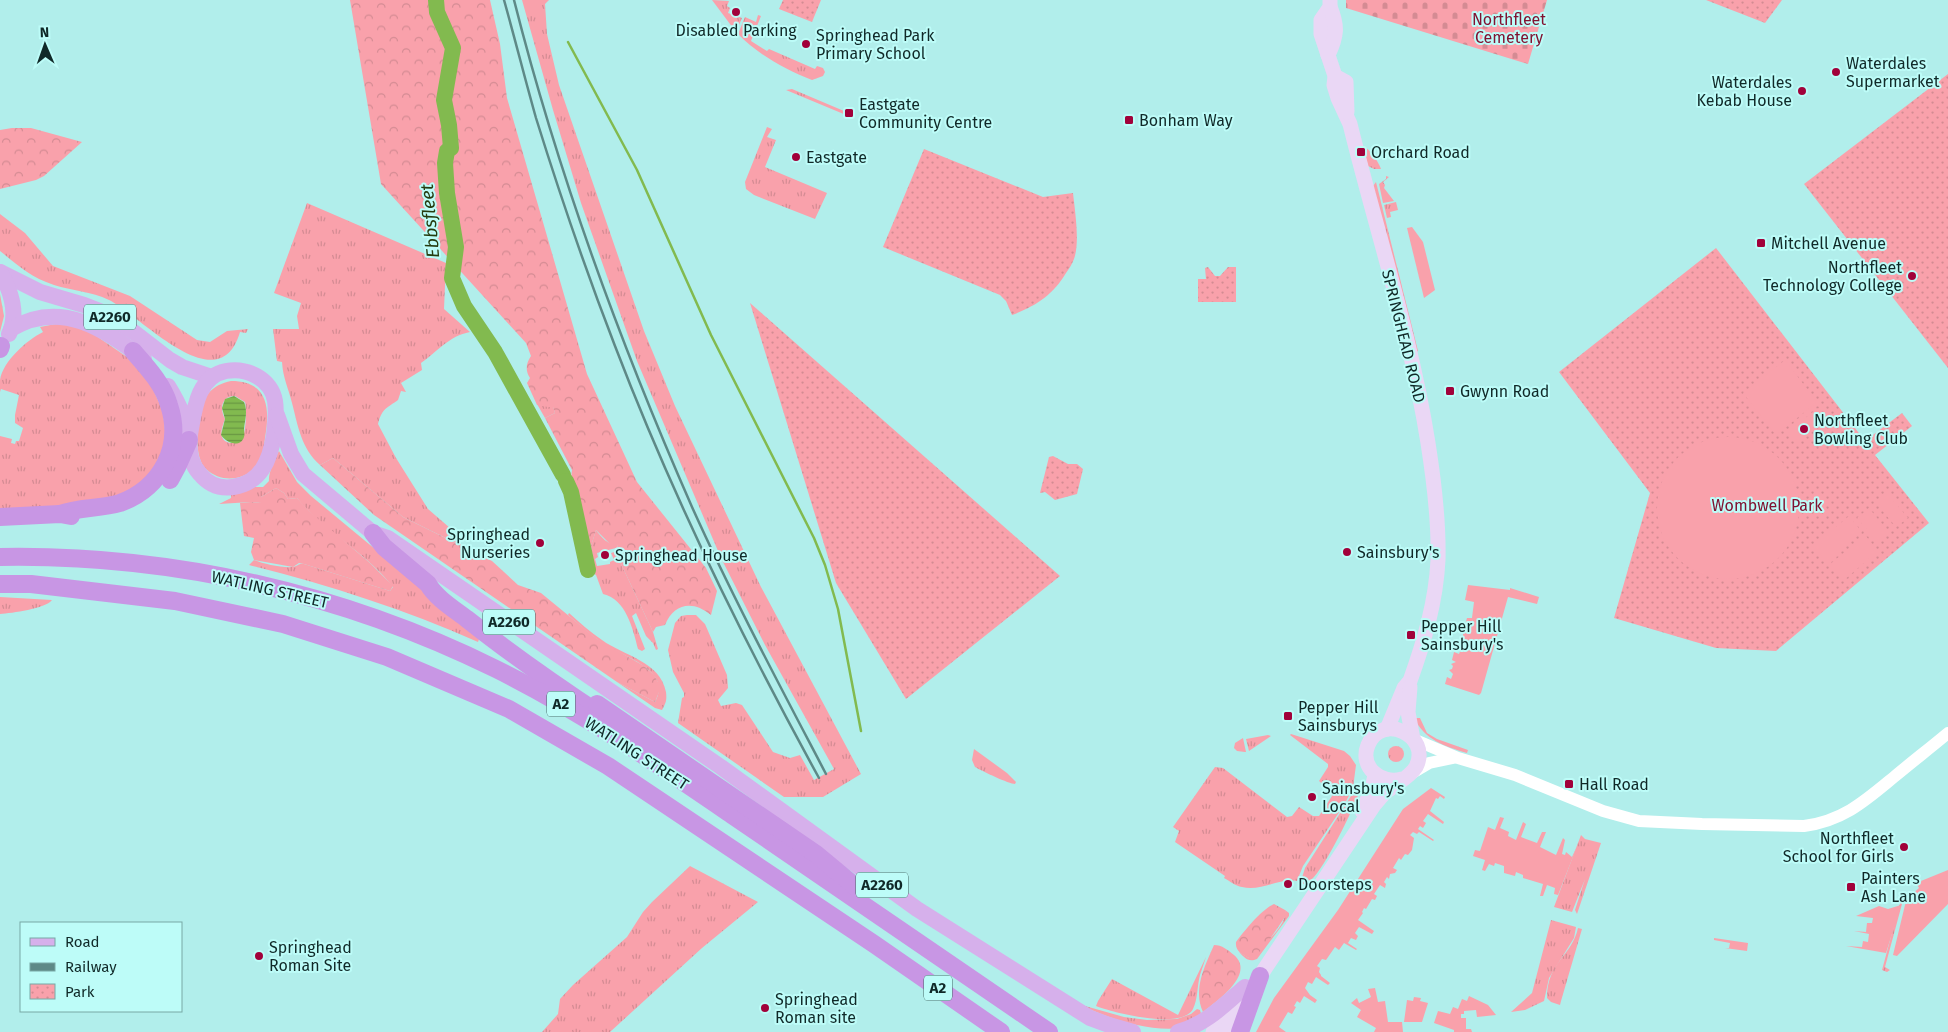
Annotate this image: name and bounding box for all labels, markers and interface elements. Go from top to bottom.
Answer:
marker: Disabled Parking [730,6,742,18]
park label: Northfleet Cemetery [1472,10,1546,47]
north arrow [20,20,70,70]
place label: Disabled Parking [675,21,797,40]
text: N [40,24,50,41]
place label: Springhead Park Primary School [816,26,935,63]
marker: Springhead Park Primary School [800,38,812,50]
place label: Waterdales Supermarket [1846,54,1940,91]
marker: Waterdales Supermarket [1830,66,1842,78]
place label: Waterdales Kebab House [1697,73,1792,110]
marker: Waterdales Kebab House [1796,85,1808,97]
place label: Eastgate Community Centre [859,95,992,132]
marker: Eastgate Community Centre [843,107,855,119]
place label: Bonham Way [1139,111,1233,130]
marker: Bonham Way [1123,114,1135,126]
place label: Orchard Road [1371,143,1470,162]
marker: Orchard Road [1355,146,1367,158]
place label: Eastgate [806,148,867,167]
marker: Eastgate [790,151,802,163]
water label: Ebbsfleet [416,183,444,259]
place label: Mitchell Avenue [1771,234,1886,253]
marker: Mitchell Avenue [1755,237,1767,249]
place label: Northfleet Technology College [1763,258,1902,295]
street label: SPRINGHEAD ROAD [1378,268,1429,405]
marker: Northfleet Technology College [1906,270,1918,282]
road number: A2260 [84,304,136,330]
place label: Gwynn Road [1460,382,1549,401]
marker: Gwynn Road [1444,385,1456,397]
place label: Northfleet Bowling Club [1814,411,1908,448]
marker: Northfleet Bowling Club [1798,423,1810,435]
park label: Wombwell Park [1712,496,1823,515]
place label: Springhead Nurseries [447,525,530,562]
marker: Springhead Nurseries [534,537,546,549]
place label: Sainsbury's [1357,543,1439,562]
place label: Springhead House [615,546,748,565]
marker: Sainsbury's [1341,546,1353,558]
marker: Springhead House [599,549,611,561]
street label: WATLING STREET [210,567,331,612]
road number: A2260 [483,610,535,634]
place label: Pepper Hill Sainsbury's [1421,617,1503,654]
marker: Pepper Hill Sainsbury's [1405,629,1417,641]
road number: A2 [547,692,575,716]
place label: Pepper Hill Sainsburys [1298,698,1379,735]
marker: Pepper Hill Sainsburys [1282,710,1294,722]
street label: WATLING STREET [581,713,693,794]
place label: Hall Road [1579,775,1649,794]
marker: Hall Road [1563,778,1575,790]
place label: Sainsbury's Local [1322,779,1404,816]
marker: Sainsbury's Local [1306,791,1318,803]
place label: Northfleet School for Girls [1783,829,1894,866]
marker: Northfleet School for Girls [1898,841,1910,853]
place label: Painters Ash Lane [1861,869,1926,906]
road number: A2260 [856,872,908,898]
place label: Doorsteps [1298,875,1372,894]
marker: Doorsteps [1282,878,1294,890]
marker: Painters Ash Lane [1845,881,1857,893]
legend [20,922,182,1012]
text: Road [65,933,100,951]
place label: Springhead Roman Site [269,938,352,975]
marker: Springhead Roman Site [253,950,265,962]
text: Railway [65,958,117,976]
road number: A2 [924,976,952,1000]
text: Park [65,983,95,1001]
place label: Springhead Roman site [775,990,858,1027]
marker: Springhead Roman site [759,1002,771,1014]

